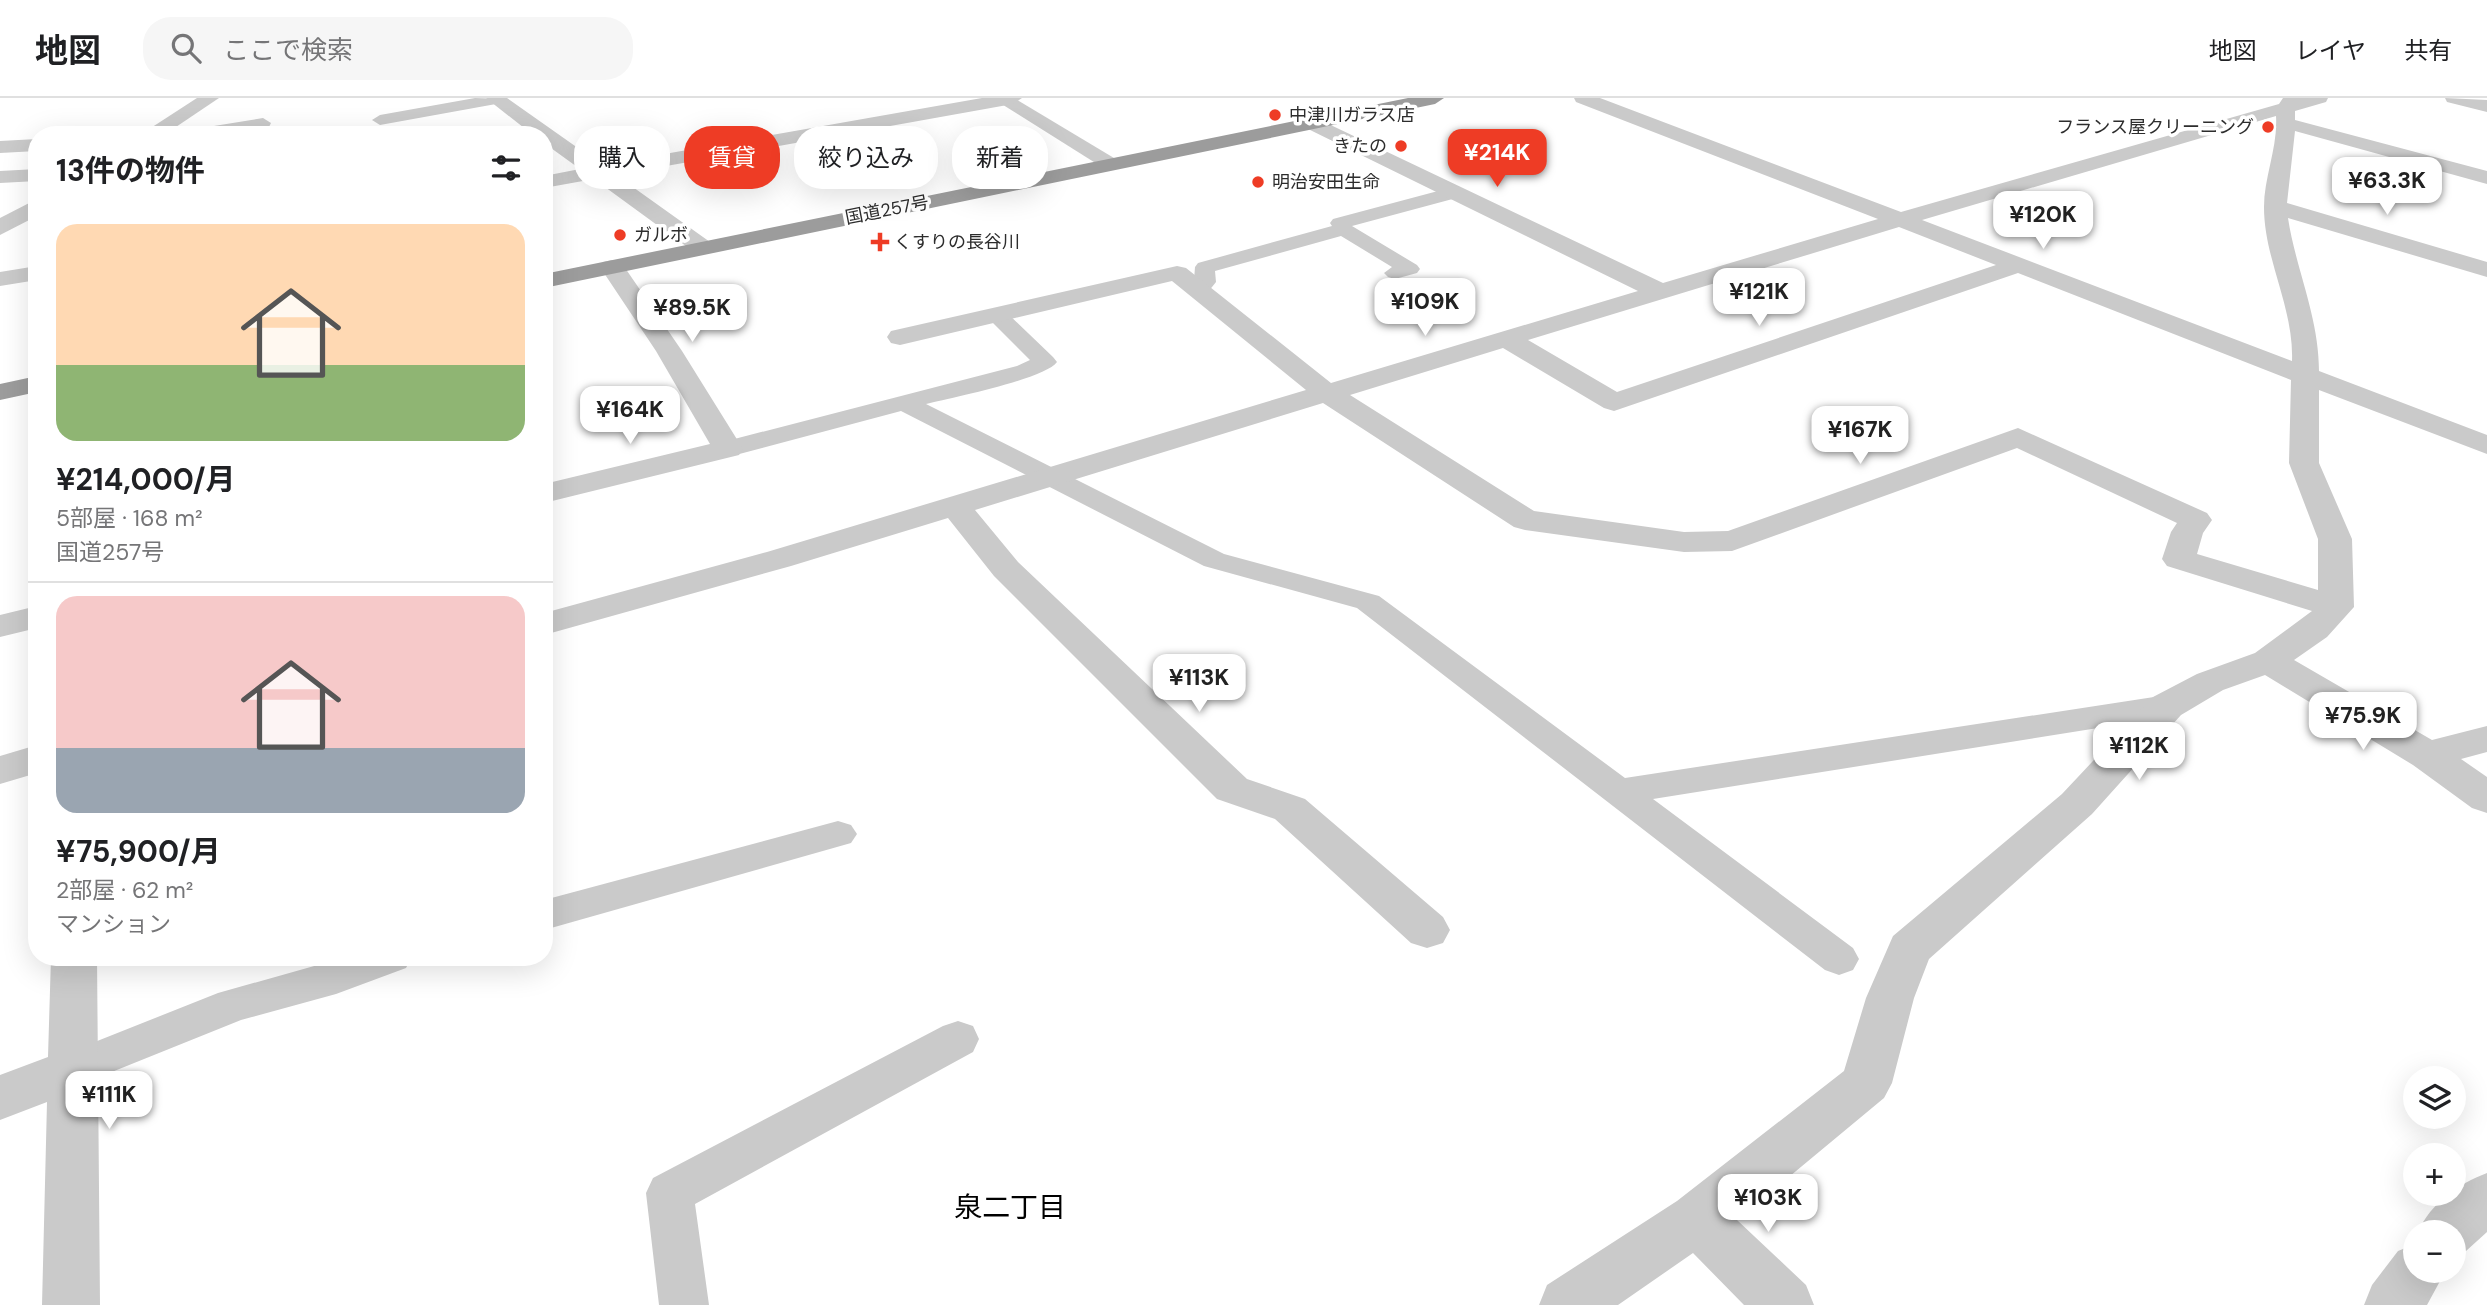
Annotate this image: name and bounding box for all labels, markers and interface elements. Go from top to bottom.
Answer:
search box [143,17,633,80]
text: 地図 [35,29,101,72]
icon: search [167,29,205,67]
text: ここで検索 [223,33,353,67]
text: 地図 [2209,35,2257,66]
text: レイヤ [2295,35,2366,66]
text: 共有 [2404,35,2452,66]
place label: 中津川ガラス店 [1289,103,1415,127]
marker: 中津川ガラス店 [1267,107,1283,123]
place label: フランス屋クリーニング [2056,115,2254,139]
marker: フランス屋クリーニング [2260,119,2276,135]
chip: 購入 [574,126,670,189]
chip: 賃貸 [684,126,780,189]
chip: 絞り込み [794,126,938,189]
chip: 新着 [952,126,1048,189]
pin: ¥214K [1448,130,1546,189]
place label: きたの [1333,134,1387,158]
text: ¥214K [1464,137,1530,167]
marker: きたの [1393,138,1409,154]
icon: filters [487,149,525,187]
text: 13件の物件 [56,151,205,190]
pin: ¥63.3K [2330,158,2444,217]
text: ¥63.3K [2348,165,2426,195]
place label: 明治安田生命 [1272,170,1380,194]
marker: 明治安田生命 [1250,174,1266,190]
street label: 国道257号 [843,190,931,230]
pin: ¥120K [1994,192,2092,251]
text: ¥120K [2009,199,2077,229]
place label: ガルボ [634,223,688,247]
marker: ガルボ [612,227,628,243]
place label: くすりの長谷川 [894,230,1020,254]
marker: くすりの長谷川 [872,234,888,250]
pin: ¥121K [1710,268,1808,328]
icon: home [228,270,354,396]
text: ¥121K [1729,276,1789,306]
pin: ¥109K [1376,278,1474,338]
pin: ¥89.5K [635,285,749,344]
text: ¥109K [1390,286,1460,316]
text: ¥89.5K [653,292,731,322]
pin: ¥164K [581,386,679,446]
text: ¥164K [596,394,664,424]
pin: ¥167K [1811,406,1909,466]
text: ¥167K [1827,414,1893,444]
text: ¥214,000/月 [56,460,236,499]
text: 5部屋 · 168 m² [56,503,203,533]
text: 国道257号 [56,537,164,567]
icon: home [228,642,354,768]
pin: ¥113K [1150,654,1248,714]
text: ¥113K [1169,662,1229,692]
pin: ¥75.9K [2306,692,2420,752]
text: ¥75.9K [2325,700,2401,730]
pin: ¥112K [2090,722,2188,782]
text: ¥112K [2109,730,2169,760]
text: ¥75,900/月 [56,832,221,871]
text: 2部屋 · 62 m² [56,875,193,905]
text: マンション [56,909,171,939]
map controls [2403,1066,2466,1283]
button: layers [2403,1066,2466,1129]
pin: ¥111K [60,1072,158,1131]
text: ¥111K [81,1079,137,1109]
button: + [2403,1143,2466,1206]
pin: ¥103K [1719,1174,1817,1234]
text: ¥103K [1734,1182,1802,1212]
district label: 泉二丁目 [954,1189,1066,1226]
button: − [2403,1220,2466,1283]

